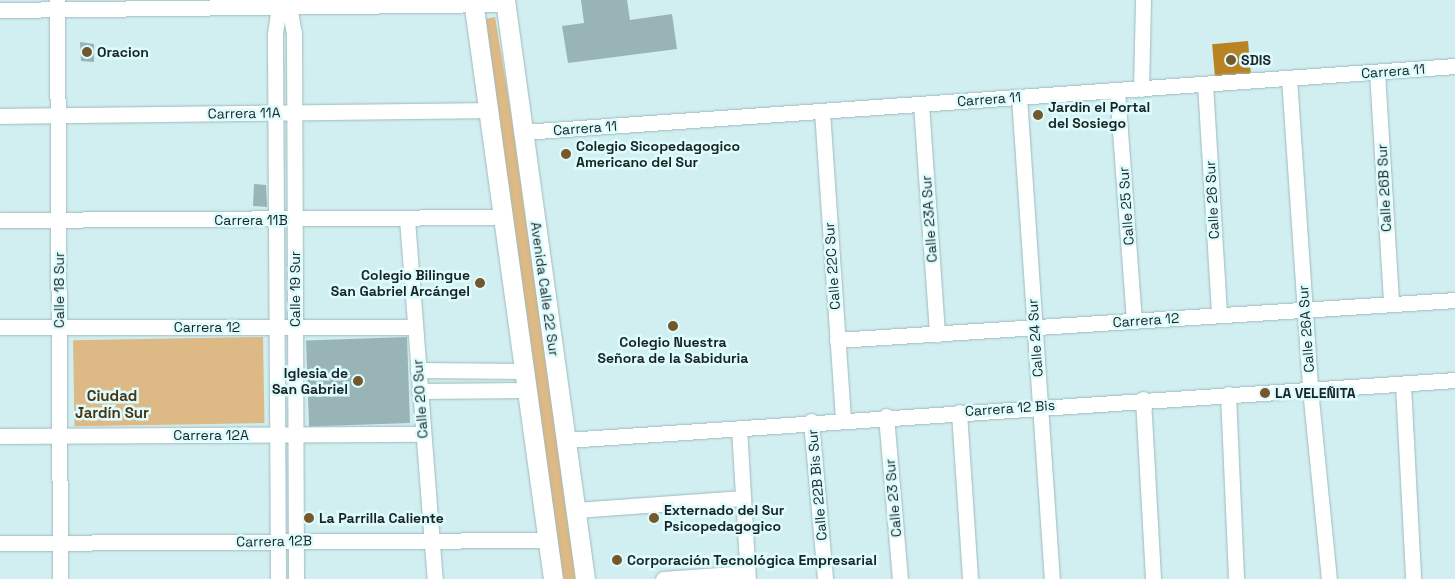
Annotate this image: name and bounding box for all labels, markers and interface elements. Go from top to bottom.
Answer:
place label: Oracion [97,44,149,60]
marker: Oracion [81,46,93,58]
place label: SDIS [1241,52,1271,68]
marker: SDIS [1225,54,1237,66]
street label: Carrera 11 [1360,60,1426,82]
street label: Carrera 11 [956,88,1022,110]
place label: Jardin el Portal del Sosiego [1048,99,1150,132]
street label: Carrera 11A [207,104,281,122]
marker: Jardin el Portal del Sosiego [1032,109,1044,121]
street label: Carrera 11 [552,117,618,139]
place label: Colegio Sicopedagogico Americano del Sur [576,138,740,170]
street label: Calle 26B Sur [1373,144,1395,232]
marker: Colegio Sicopedagogico Americano del Sur [560,148,572,160]
street label: Calle 26 Sur [1202,160,1222,240]
street label: Calle 25 Sur [1115,166,1137,246]
street label: Calle 23A Sur [918,175,940,263]
street label: Carrera 11B [214,212,288,228]
street label: Avenida Calle 22 Sur [527,221,563,357]
street label: Calle 22C Sur [821,222,843,310]
street label: Calle 19 Sur [287,251,303,327]
street label: Calle 18 Sur [51,252,67,328]
place label: Colegio Bilingue San Gabriel Arcángel [331,267,470,300]
marker: Colegio Bilingue San Gabriel Arcángel [474,277,486,289]
street label: Calle 26A Sur [1295,285,1317,373]
street label: Calle 24 Sur [1024,298,1046,378]
street label: Carrera 12 [1112,309,1180,331]
street label: Carrera 12 [174,319,240,335]
marker: Colegio Nuestra Señora de la Sabiduria [667,320,679,332]
place label: Colegio Nuestra Señora de la Sabiduria [598,334,748,367]
street label: Calle 20 Sur [409,359,431,439]
place label: Iglesia de San Gabriel [272,365,348,398]
marker: Iglesia de San Gabriel [352,375,364,387]
place label: LA VELEÑITA [1275,385,1356,401]
district label: Ciudad Jardín Sur [75,386,149,421]
marker: LA VELEÑITA [1259,387,1271,399]
street label: Carrera 12 Bis [964,396,1056,420]
street label: Carrera 12A [173,427,249,443]
street label: Calle 22B Bis Sur [804,429,830,541]
street label: Calle 23 Sur [881,458,905,538]
place label: Externado del Sur Psicopedagogico [664,502,784,534]
place label: La Parrilla Caliente [319,510,444,526]
marker: La Parrilla Caliente [303,512,315,524]
marker: Externado del Sur Psicopedagogico [648,512,660,524]
street label: Carrera 12B [236,532,312,550]
place label: Corporación Tecnológica Empresarial [627,552,877,568]
marker: Corporación Tecnológica Empresarial [611,554,623,566]

